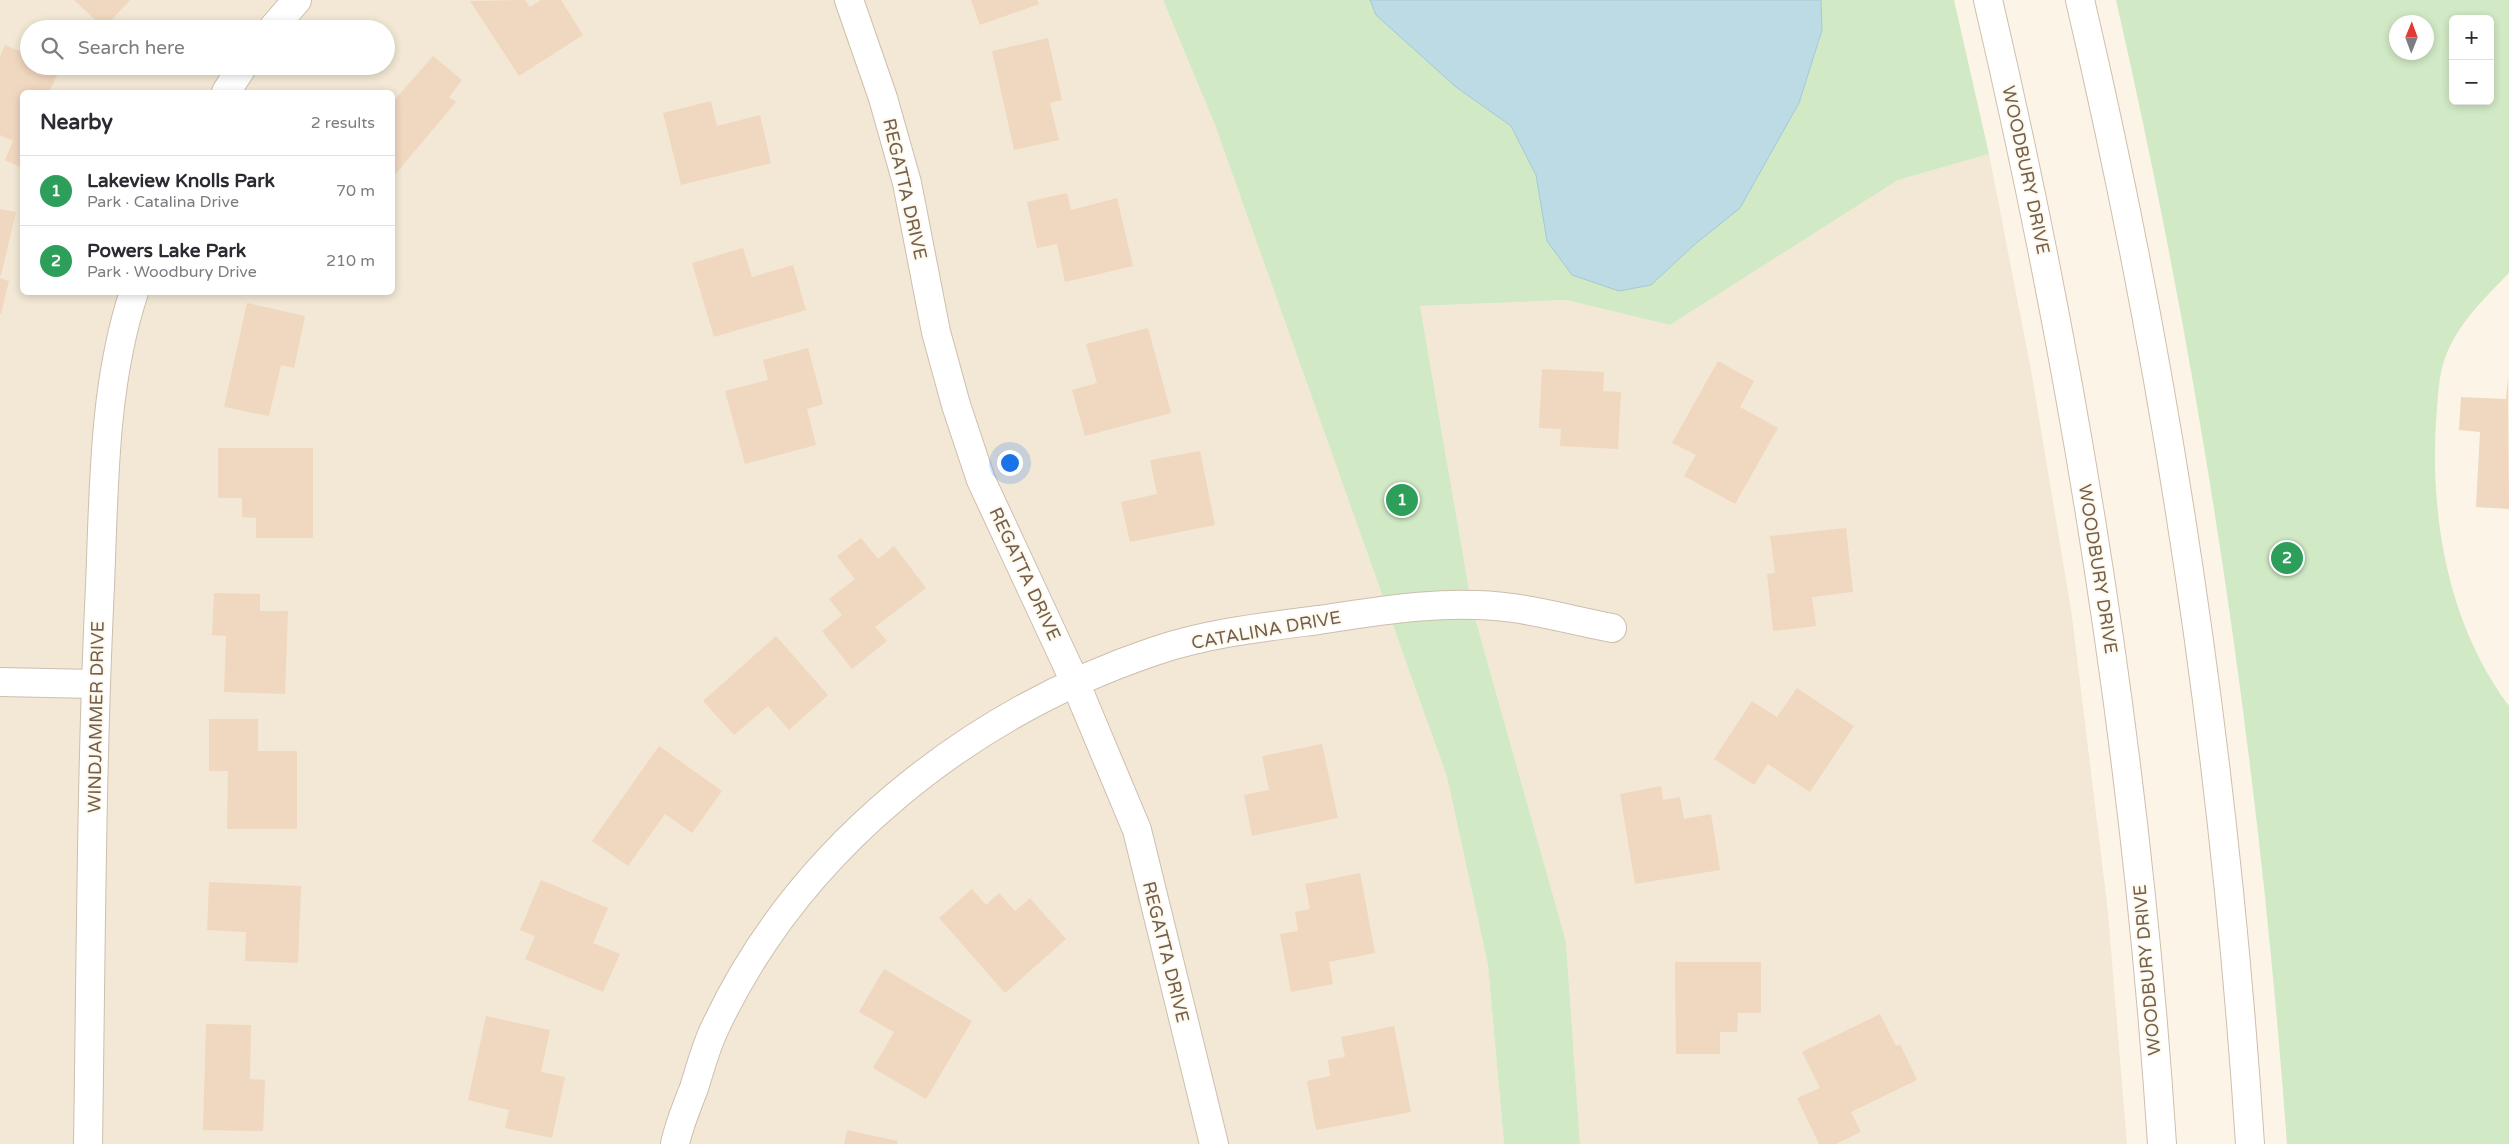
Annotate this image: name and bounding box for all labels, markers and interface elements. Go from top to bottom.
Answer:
north arrow [2389,15,2434,60]
map controls [2449,15,2494,105]
button: + [2449,15,2494,60]
search box [20,20,395,75]
icon: search [38,34,66,62]
text: Search here [78,37,185,59]
button: − [2449,60,2494,105]
street label: WOODBURY DRIVE [1997,84,2055,256]
text: Nearby [40,110,113,135]
text: 2 results [311,113,375,133]
street label: REGATTA DRIVE [878,116,932,262]
text: Lakeview Knolls Park [87,170,275,192]
text: 1 [51,181,61,201]
text: 70 m [336,181,375,201]
text: Park · Catalina Drive [87,192,239,212]
text: Powers Lake Park [87,240,246,262]
text: 2 [51,251,61,271]
text: 210 m [326,251,375,271]
text: Park · Woodbury Drive [87,262,257,282]
your location [997,450,1023,476]
pin: 1 [1386,481,1418,519]
street label: WOODBURY DRIVE [2074,483,2122,655]
street label: REGATTA DRIVE [985,504,1065,644]
pin: 2 [2271,539,2303,577]
street label: CATALINA DRIVE [1189,606,1343,654]
street label: WINDJAMMER DRIVE [83,621,109,813]
street label: REGATTA DRIVE [1138,879,1194,1025]
street label: WOODBURY DRIVE [2129,884,2165,1056]

